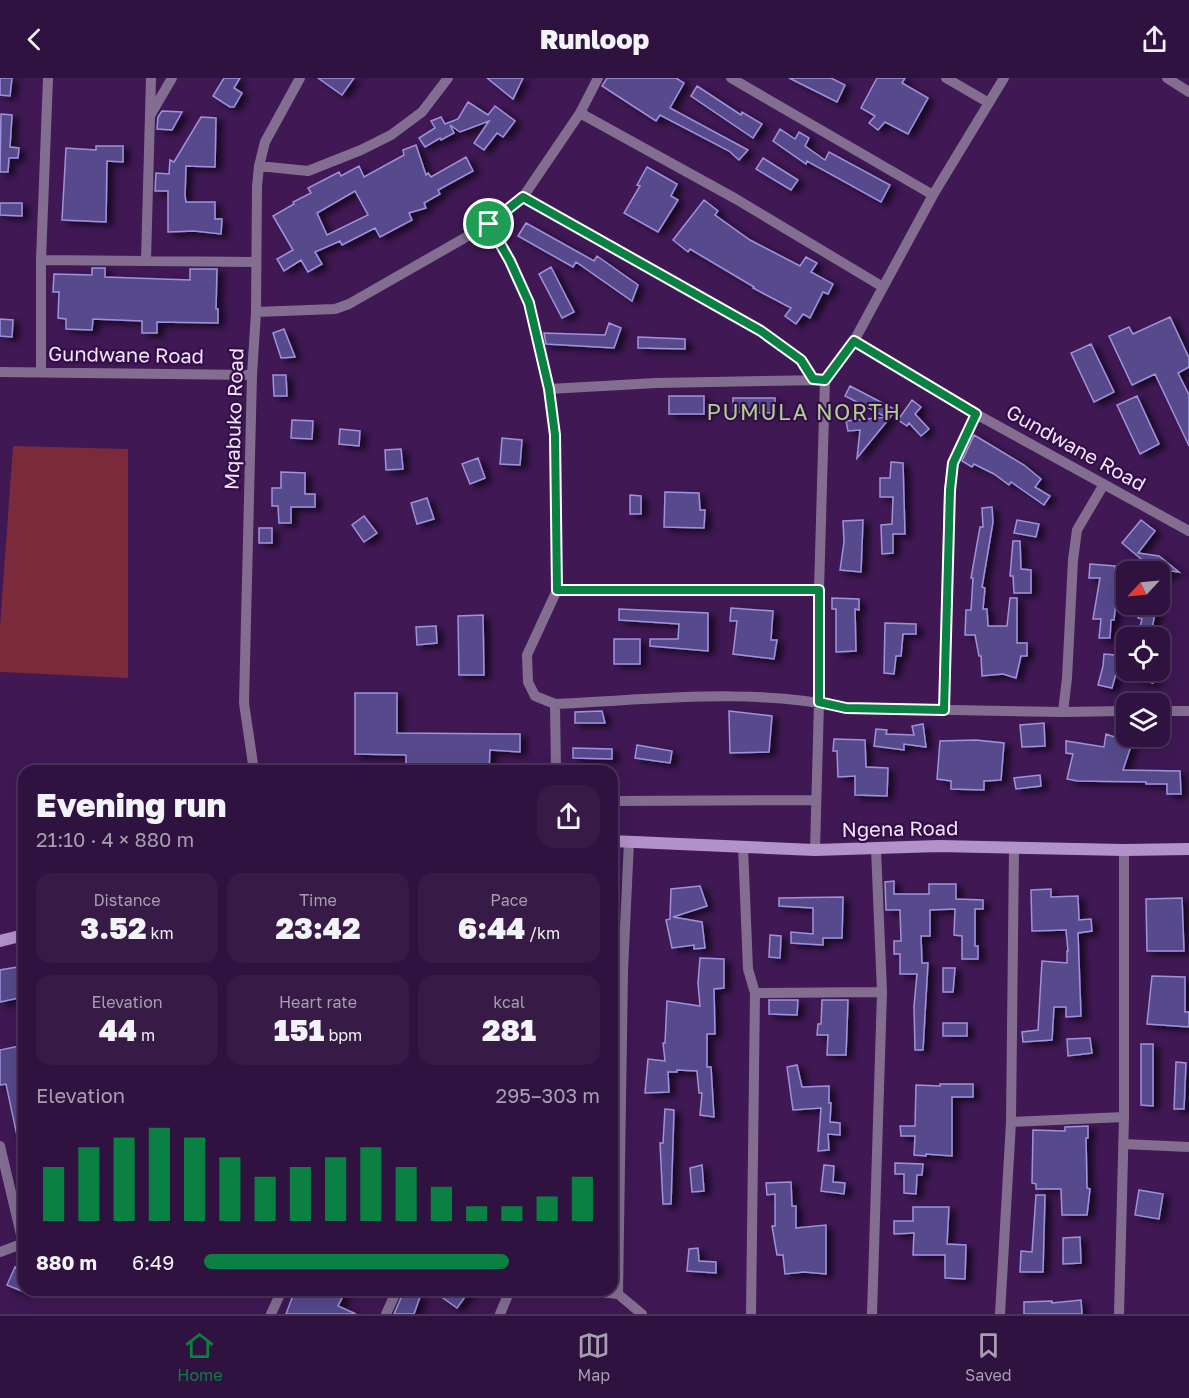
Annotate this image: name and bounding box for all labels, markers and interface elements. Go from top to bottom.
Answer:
icon: back [18,23,51,56]
text: Runloop [540,23,649,55]
icon: share [1138,23,1171,56]
pin [463,198,514,249]
icon: arrive [472,207,505,240]
street label: Gundwane Road [48,341,204,367]
street label: Mqabuko Road [219,348,247,490]
district label: PUMULA NORTH [707,398,902,425]
street label: Gundwane Road [1003,399,1150,495]
north arrow [1116,561,1170,615]
map controls [1116,561,1170,747]
button: locate [1116,627,1170,681]
button: layers [1116,693,1170,747]
text: Evening run [36,785,227,824]
button: share [537,785,600,848]
street label: Ngena Road [841,815,959,841]
text: 21:10 · 4 × 880 m [36,827,194,851]
text: Distance [93,890,161,910]
text: Time [299,890,337,910]
text: Pace [490,890,528,910]
text: 3.52 [80,910,147,946]
text: 23:42 [275,910,361,946]
text: 6:44 [458,910,525,946]
text: km [147,923,174,943]
text: /km [525,923,560,943]
text: Elevation [91,992,163,1012]
text: Heart rate [279,992,357,1012]
text: kcal [493,992,525,1012]
text: 44 [99,1012,137,1048]
text: 151 [274,1012,324,1048]
text: 281 [482,1012,536,1048]
text: m [137,1025,155,1045]
text: bpm [324,1025,362,1045]
text: Elevation [36,1083,125,1107]
text: 295–303 m [496,1083,600,1107]
text: 880 m [36,1250,97,1274]
text: 6:49 [132,1250,174,1274]
tab: Home [177,1329,223,1385]
tab: Map [577,1329,610,1385]
tab: Saved [965,1329,1012,1385]

